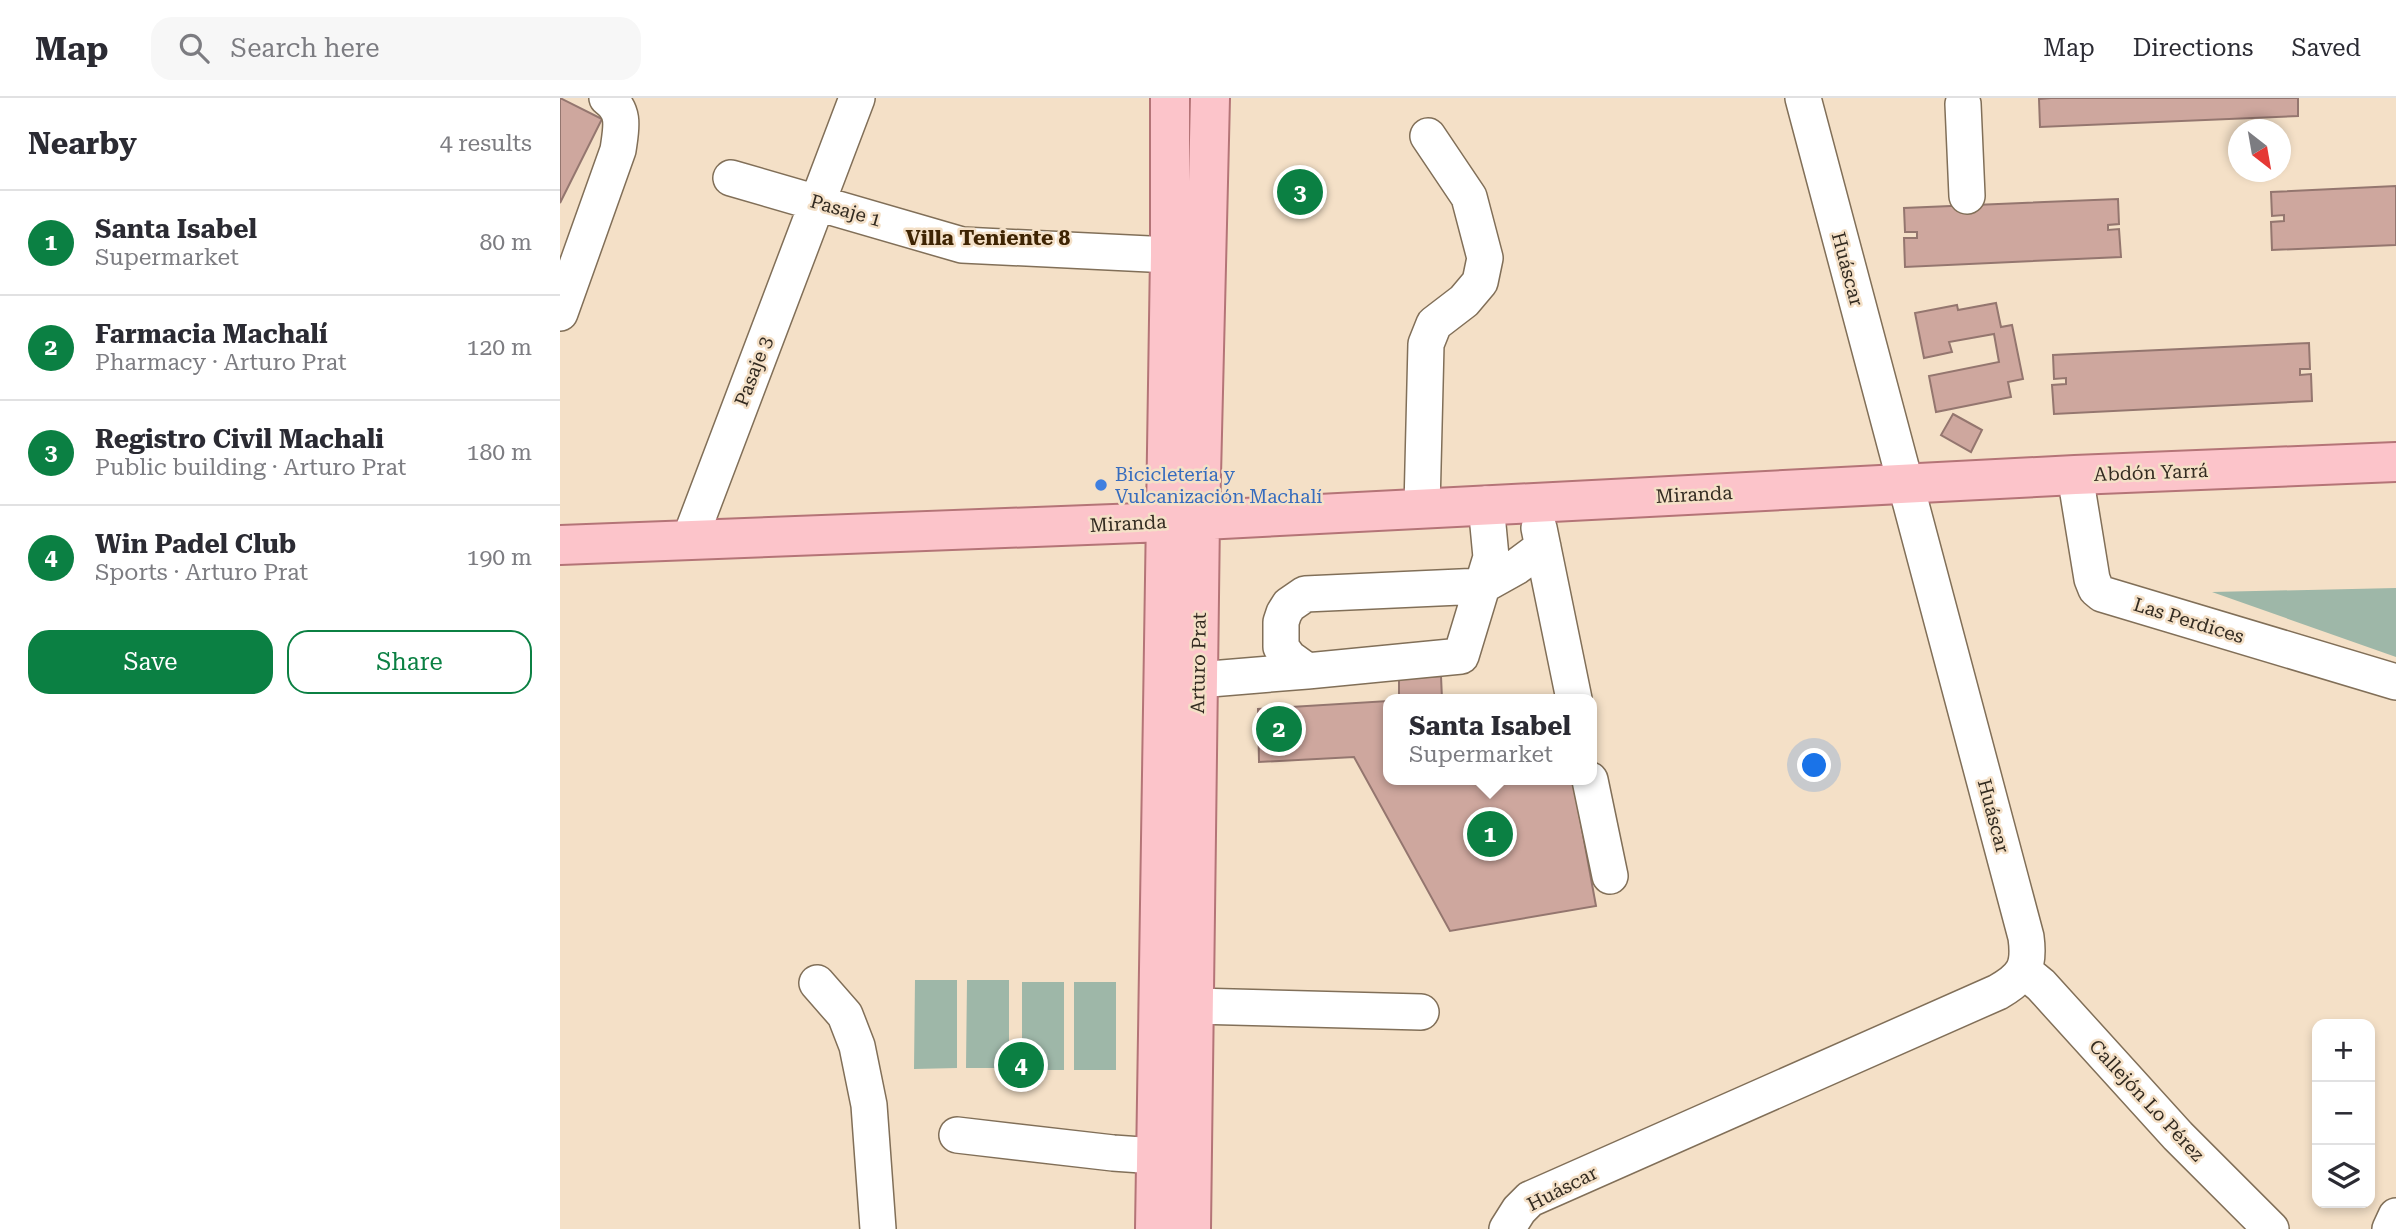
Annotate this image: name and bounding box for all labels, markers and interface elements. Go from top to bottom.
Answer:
search box [151,17,641,80]
text: Map [35,29,109,68]
icon: search [175,29,213,67]
text: Search here [231,33,380,63]
text: Map [2043,34,2095,62]
text: Directions [2133,34,2253,62]
text: Saved [2291,34,2361,62]
north arrow [2228,119,2291,182]
text: Nearby [28,126,137,161]
text: 4 results [440,130,532,157]
pin: 3 [1277,166,1323,218]
street label: Pasaje 1 [808,189,884,232]
text: Santa Isabel [95,214,257,244]
district label: Villa Teniente 8 [906,226,1071,250]
text: 1 [45,229,57,256]
text: 80 m [479,229,532,256]
street label: Huáscar [1827,230,1868,309]
text: Supermarket [95,244,239,271]
text: Farmacia Machalí [95,319,328,349]
street label: Pasaje 3 [730,333,777,409]
text: 2 [45,334,57,361]
text: 120 m [467,334,532,361]
text: Pharmacy · Arturo Prat [95,349,347,376]
text: Registro Civil Machali [95,424,384,454]
text: 3 [45,439,57,466]
text: 180 m [467,439,532,466]
text: Public building · Arturo Prat [95,454,406,481]
street label: Abdón Yarrá [2093,459,2209,486]
place label: Bicicletería y Vulcanización Machalí [1115,463,1322,508]
marker: Bicicletería y Vulcanización Machalí [1093,477,1109,493]
street label: Miranda [1655,481,1734,508]
street label: Miranda [1089,510,1168,537]
text: Win Padel Club [95,529,296,559]
text: 4 [45,544,57,571]
text: 190 m [467,544,532,571]
text: Sports · Arturo Prat [95,559,308,586]
street label: Las Perdices [2131,593,2247,648]
street label: Arturo Prat [1186,612,1211,714]
button: Save [28,630,273,694]
button: Share [287,630,532,694]
popup [1383,694,1597,785]
pin: 2 [1256,703,1302,755]
text: Santa Isabel [1409,711,1571,741]
text: Supermarket [1409,741,1553,768]
your location [1797,748,1831,782]
street label: Huáscar [1973,777,2014,856]
pin: 1 [1467,808,1513,860]
map controls [2312,1019,2375,1208]
button: + [2312,1019,2375,1082]
street label: Callejón Lo Pérez [2084,1035,2209,1166]
pin: 4 [998,1039,1044,1091]
button: − [2312,1082,2375,1145]
button: layers [2312,1145,2375,1208]
street label: Huáscar [1523,1161,1601,1216]

